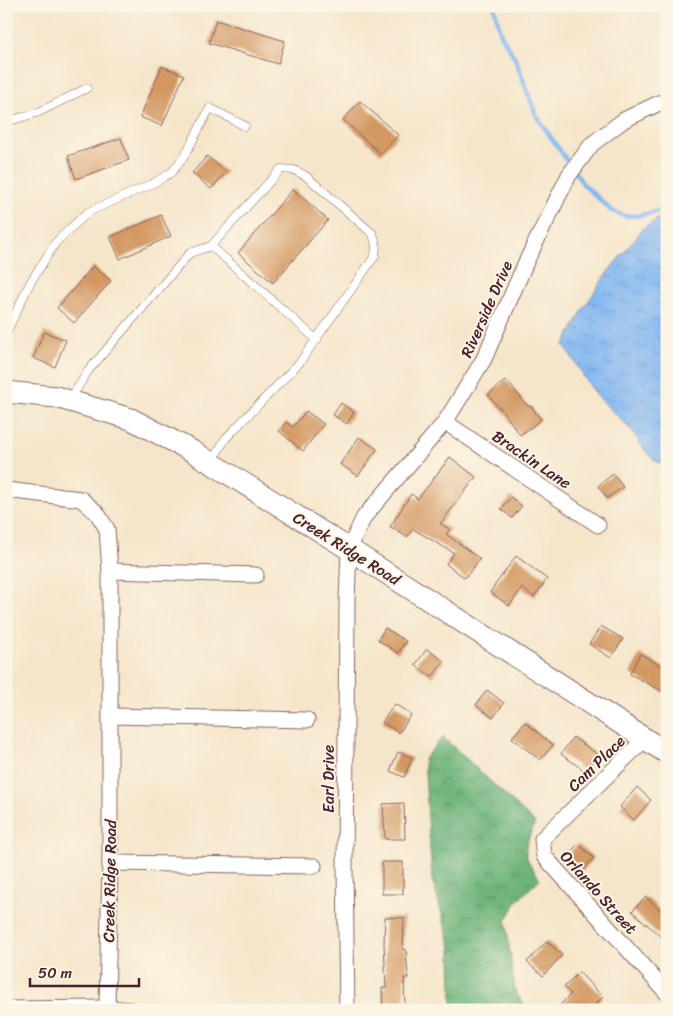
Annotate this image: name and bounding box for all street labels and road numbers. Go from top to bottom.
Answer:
street label: Riverside Drive [452,256,521,363]
street label: Brackin Lane [486,422,577,497]
street label: Creek Ridge Road [287,504,408,594]
street label: Cam Place [560,728,633,799]
street label: Earl Drive [314,745,343,813]
street label: Creek Ridge Road [94,818,125,943]
street label: Orlando Street [553,843,645,941]

